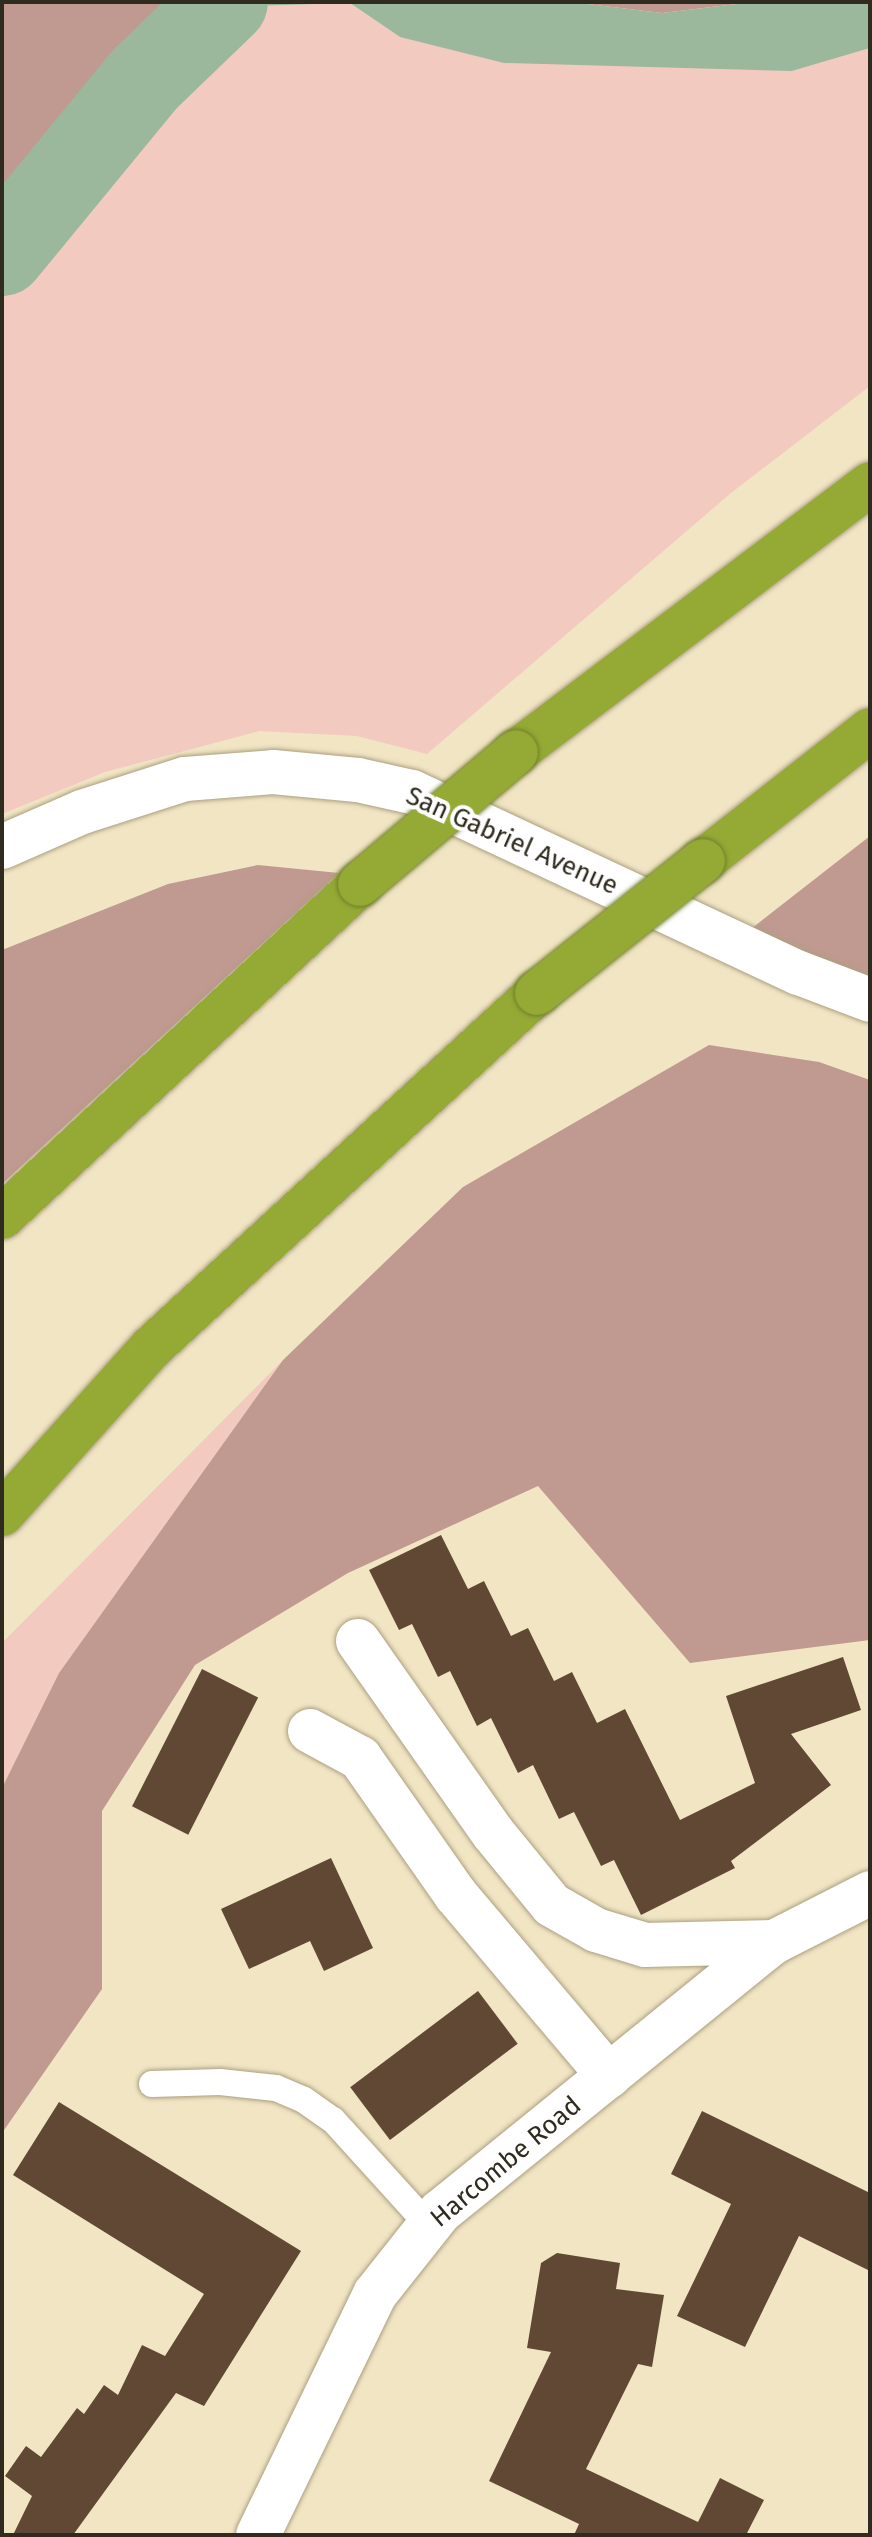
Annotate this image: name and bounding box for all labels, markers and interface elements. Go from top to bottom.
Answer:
street label: San Gabriel Avenue [401,780,623,902]
street label: Harcombe Road [424,2090,588,2234]

